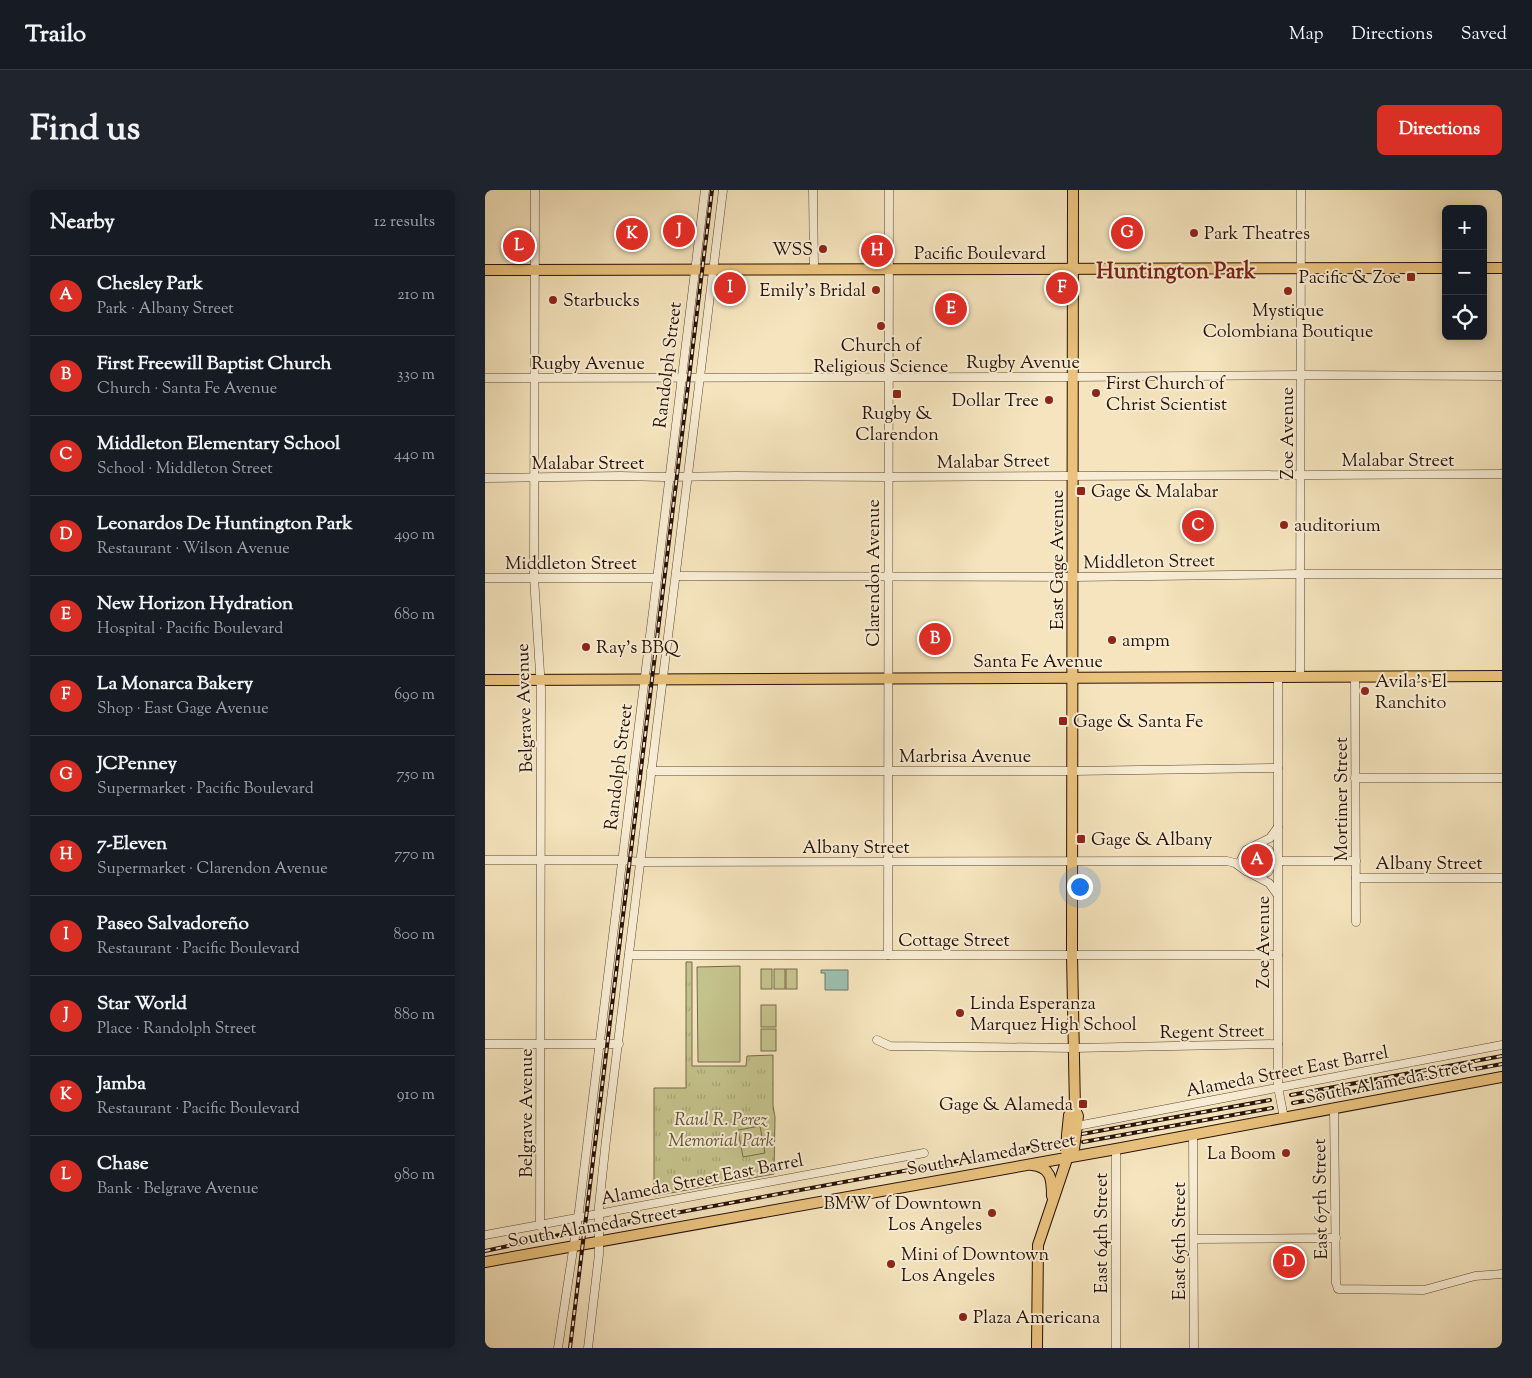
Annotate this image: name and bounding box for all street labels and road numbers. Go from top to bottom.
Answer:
street label: Pacific Boulevard [914,242,1046,268]
street label: Randolph Street [648,301,690,430]
street label: Rugby Avenue [966,351,1080,377]
street label: Rugby Avenue [531,352,645,378]
street label: Zoe Avenue [1276,387,1302,479]
street label: Malabar Street [936,449,1050,477]
street label: Malabar Street [1342,449,1454,475]
street label: Malabar Street [532,452,644,478]
street label: East Gage Avenue [1046,490,1072,630]
street label: Clarendon Avenue [862,499,888,647]
street label: Middleton Street [1083,549,1215,577]
street label: Middleton Street [505,552,637,578]
street label: Belgrave Avenue [511,643,541,773]
street label: Santa Fe Avenue [973,650,1103,676]
street label: Randolph Street [599,703,641,832]
street label: Mortimer Street [1330,737,1356,861]
street label: Marbrisa Avenue [899,745,1031,771]
street label: Albany Street [802,836,910,862]
street label: Albany Street [1375,852,1483,878]
street label: Zoe Avenue [1252,896,1278,988]
street label: Cottage Street [898,929,1010,955]
street label: Regent Street [1159,1019,1265,1047]
street label: Alameda Street East Barrel [1184,1041,1391,1105]
street label: Belgrave Avenue [515,1048,541,1178]
street label: South Alameda Street [1303,1054,1476,1112]
street label: South Alameda Street [905,1128,1078,1184]
street label: East 67th Street [1308,1138,1336,1260]
street label: Alameda Street East Barrel [599,1149,806,1213]
street label: East 64th Street [1090,1173,1116,1293]
street label: East 65th Street [1168,1182,1194,1300]
street label: South Alameda Street [506,1200,679,1256]

